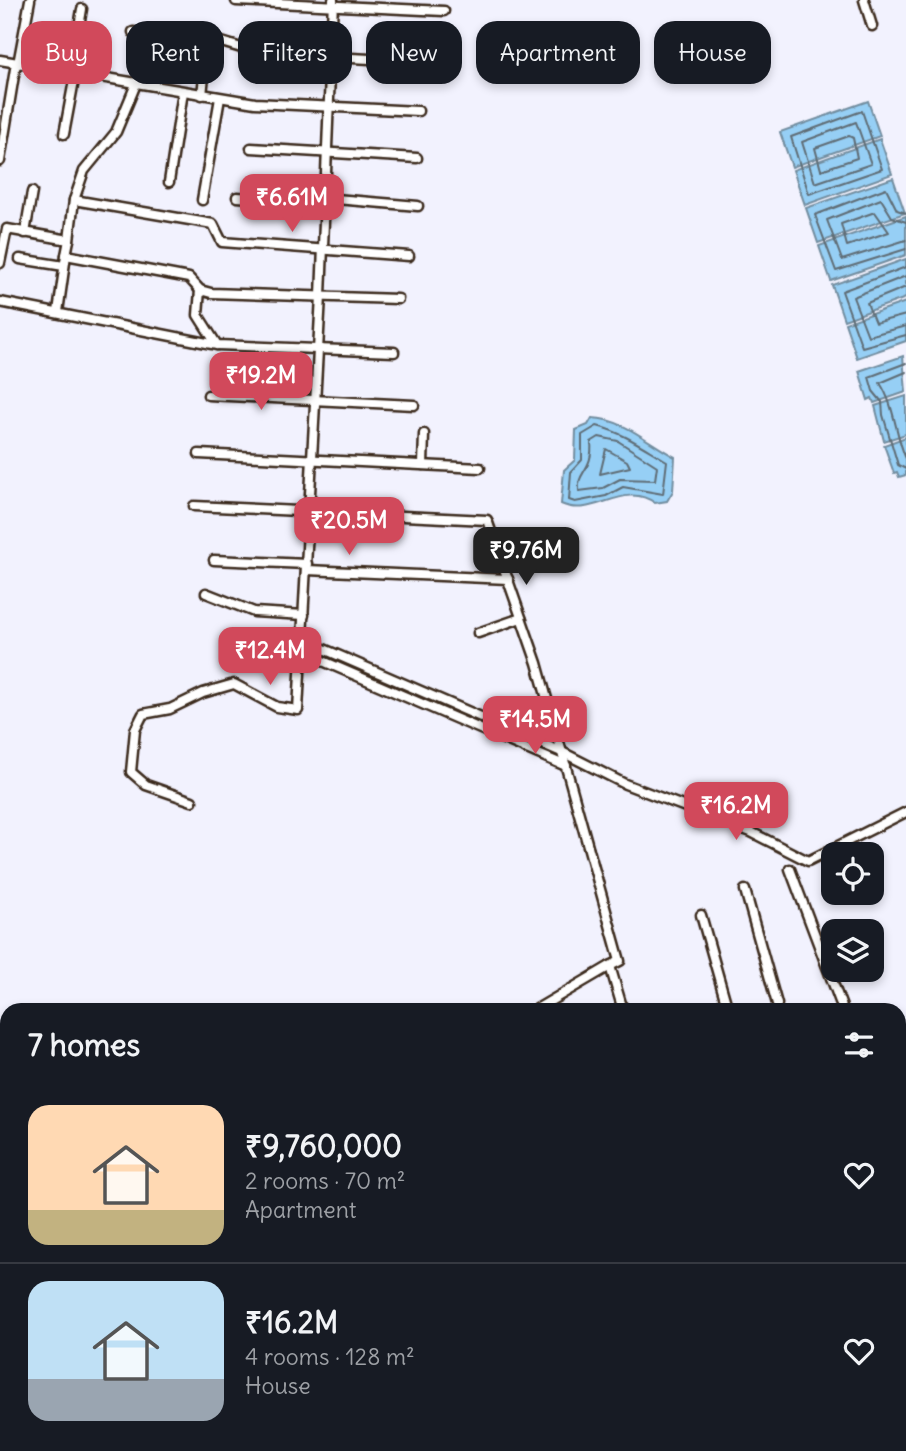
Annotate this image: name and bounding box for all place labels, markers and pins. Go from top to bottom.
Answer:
pin: ₹6.61M [235,174,349,234]
pin: ₹19.2M [204,352,318,412]
pin: ₹20.5M [292,498,406,557]
pin: ₹9.76M [469,528,583,587]
pin: ₹12.4M [213,628,327,687]
pin: ₹14.5M [478,696,592,756]
pin: ₹16.2M [679,782,793,842]

